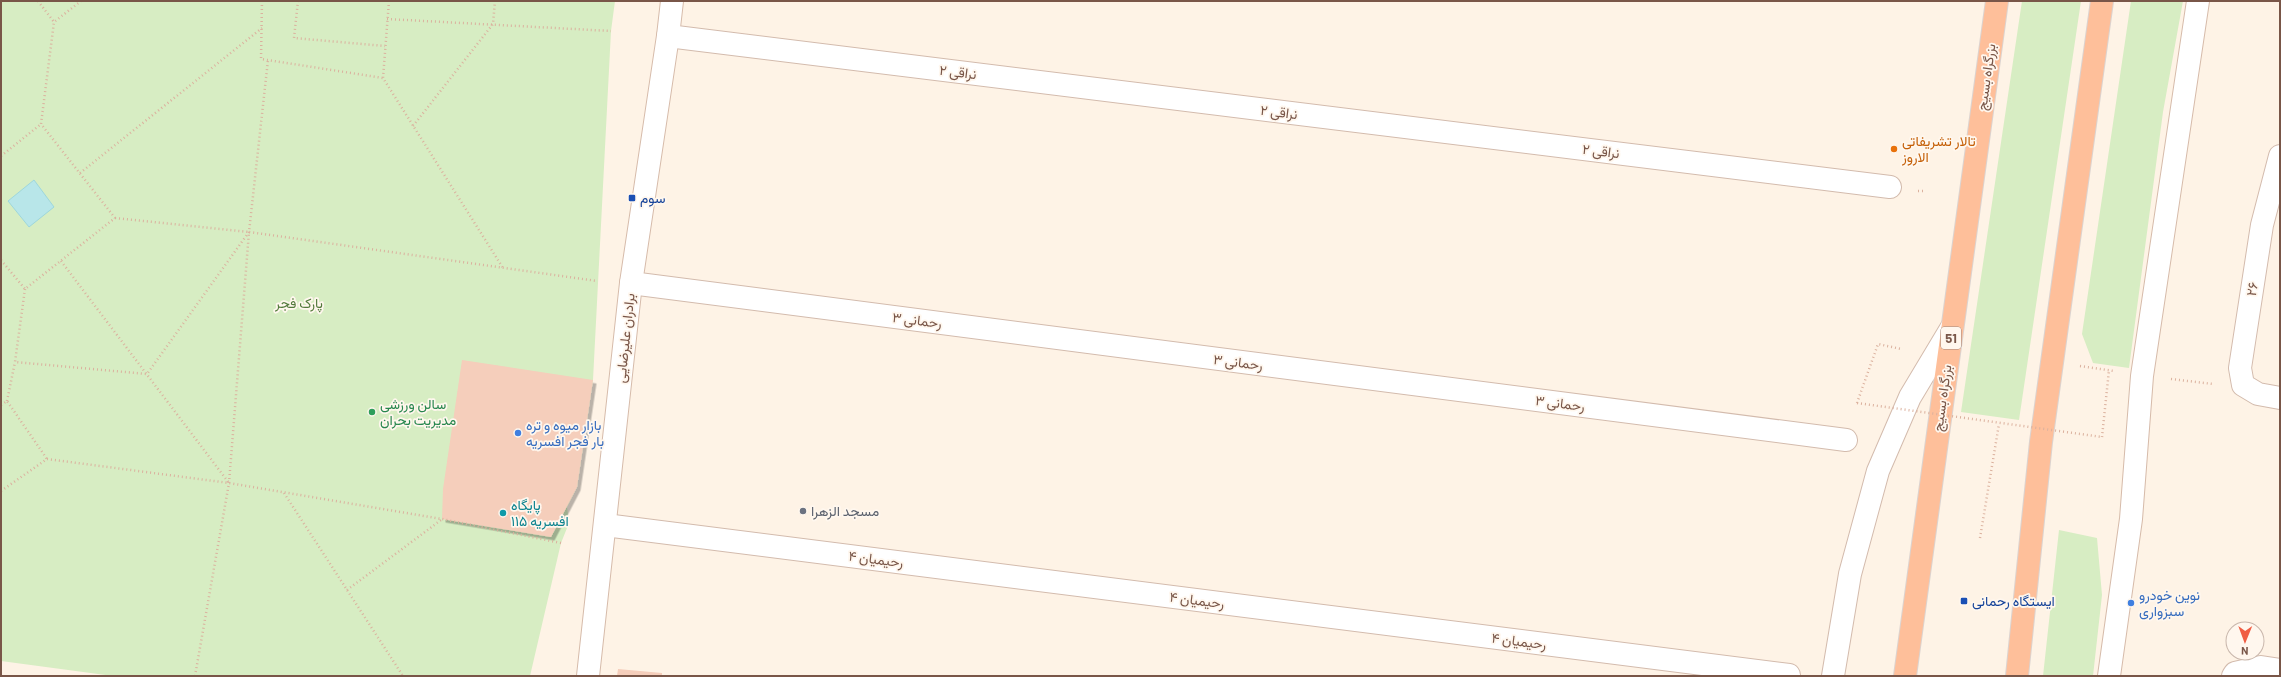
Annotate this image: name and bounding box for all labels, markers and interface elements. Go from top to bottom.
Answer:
street label: بزرگراه بسیج [1972,42,2002,112]
street label: نراقی ۲ [938,61,978,83]
street label: نراقی ۲ [1259,101,1299,123]
place label: تالار تشریفاتی الاروز [1901,132,1976,166]
street label: نراقی ۲ [1581,140,1621,162]
marker: تالار تشریفاتی الاروز [1889,144,1899,154]
place label: سوم [640,189,666,207]
marker: سوم [627,193,637,203]
street label: ۲۶ [2242,280,2261,297]
street label: برادران علیرضایی [611,292,639,384]
park label: پارک فجر [274,294,323,313]
street label: رحمانی ۳ [891,308,943,332]
road number: 51 [1941,327,1961,349]
street label: رحمانی ۳ [1212,350,1264,374]
street label: بزرگراه بسیج [1928,363,1958,433]
street label: رحمانی ۳ [1534,391,1586,415]
place label: سالن ورزشی مدیریت بحران [380,395,456,429]
marker: سالن ورزشی مدیریت بحران [367,407,377,417]
place label: بازار میوه و تره بار فجر افسریه [526,416,604,450]
marker: بازار میوه و تره بار فجر افسریه [513,428,523,438]
place label: پایگاه ۱۱۵ افسریه [511,496,569,530]
place label: مسجد الزهرا [811,502,879,520]
marker: مسجد الزهرا [798,506,808,516]
marker: پایگاه ۱۱۵ افسریه [498,508,508,518]
street label: رحیمیان ۴ [848,547,905,571]
place label: نوین خودرو سبزواری [2139,586,2200,620]
street label: رحیمیان ۴ [1169,588,1226,612]
place label: ایستگاه رحمانی [1972,592,2055,610]
marker: ایستگاه رحمانی [1959,596,1969,606]
marker: نوین خودرو سبزواری [2126,598,2136,608]
north arrow [2225,621,2265,661]
street label: رحیمیان ۴ [1491,629,1548,653]
text: N [2241,645,2249,658]

